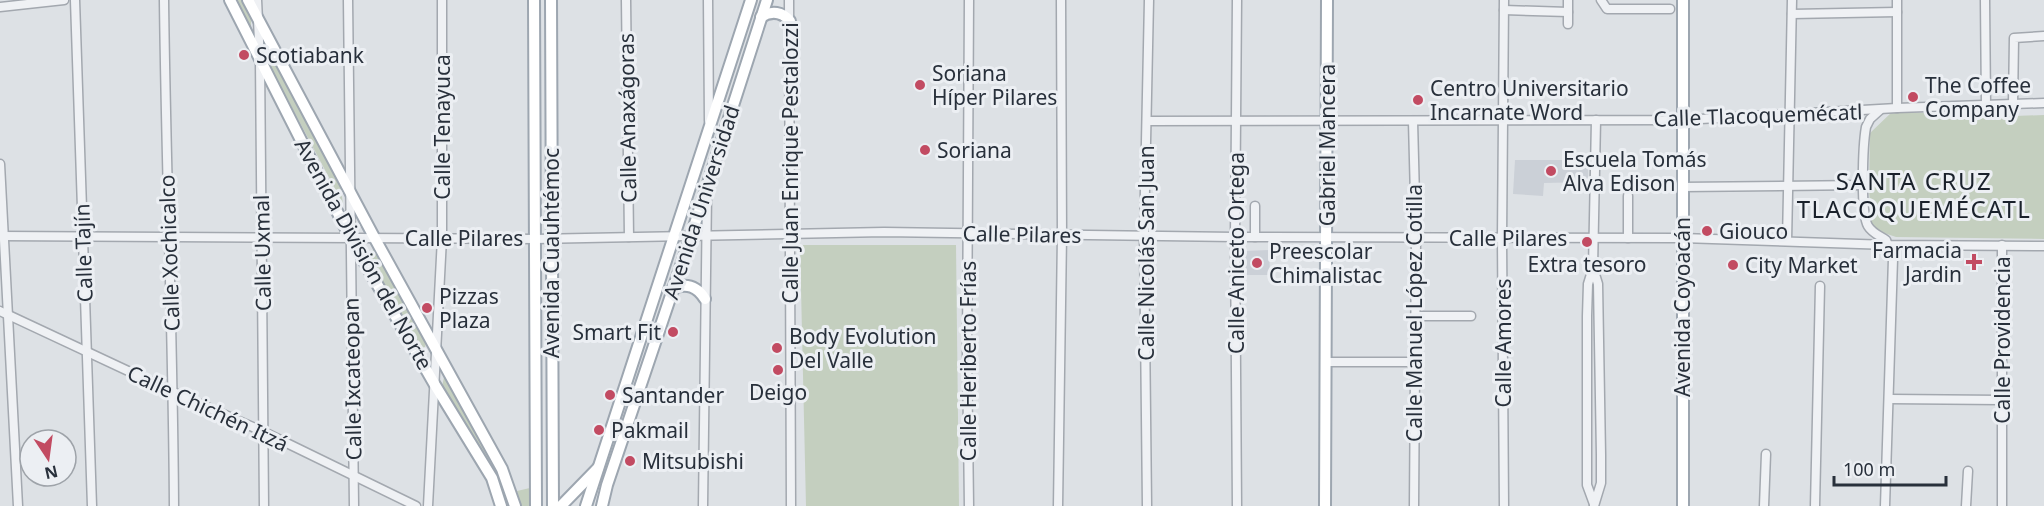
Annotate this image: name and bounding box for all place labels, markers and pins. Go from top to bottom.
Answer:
place label: Scotiabank [256,41,365,69]
marker: Scotiabank [237,48,251,62]
place label: Soriana Híper Pilares [932,59,1057,111]
place label: The Coffee Company [1925,71,2031,123]
place label: Centro Universitario Incarnate Word [1430,74,1629,126]
marker: Soriana Híper Pilares [913,78,927,92]
marker: The Coffee Company [1906,90,1920,104]
marker: Centro Universitario Incarnate Word [1411,93,1425,107]
place label: Soriana [937,136,1012,164]
marker: Soriana [918,143,932,157]
place label: Escuela Tomás Alva Edison [1563,145,1707,197]
marker: Escuela Tomás Alva Edison [1544,164,1558,178]
place label: Giouco [1719,217,1788,245]
marker: Giouco [1700,224,1714,238]
marker: Extra tesoro [1580,235,1594,249]
place label: Farmacia Jardin [1872,236,1962,288]
place label: Preescolar Chimalistac [1269,237,1382,289]
place label: Extra tesoro [1527,250,1647,278]
place label: City Market [1745,251,1858,279]
marker: Farmacia Jardin [1967,255,1981,269]
marker: Preescolar Chimalistac [1250,256,1264,270]
marker: City Market [1726,258,1740,272]
place label: Pizzas Plaza [439,282,499,334]
marker: Pizzas Plaza [420,301,434,315]
place label: Smart Fit [572,318,661,346]
place label: Body Evolution Del Valle [789,322,937,374]
marker: Smart Fit [666,325,680,339]
marker: Body Evolution Del Valle [770,341,784,355]
marker: Deigo [771,363,785,377]
place label: Deigo [749,378,807,406]
place label: Santander [622,381,724,409]
marker: Santander [603,388,617,402]
place label: Pakmail [611,416,689,444]
marker: Pakmail [592,423,606,437]
place label: Mitsubishi [642,447,744,475]
marker: Mitsubishi [623,454,637,468]

